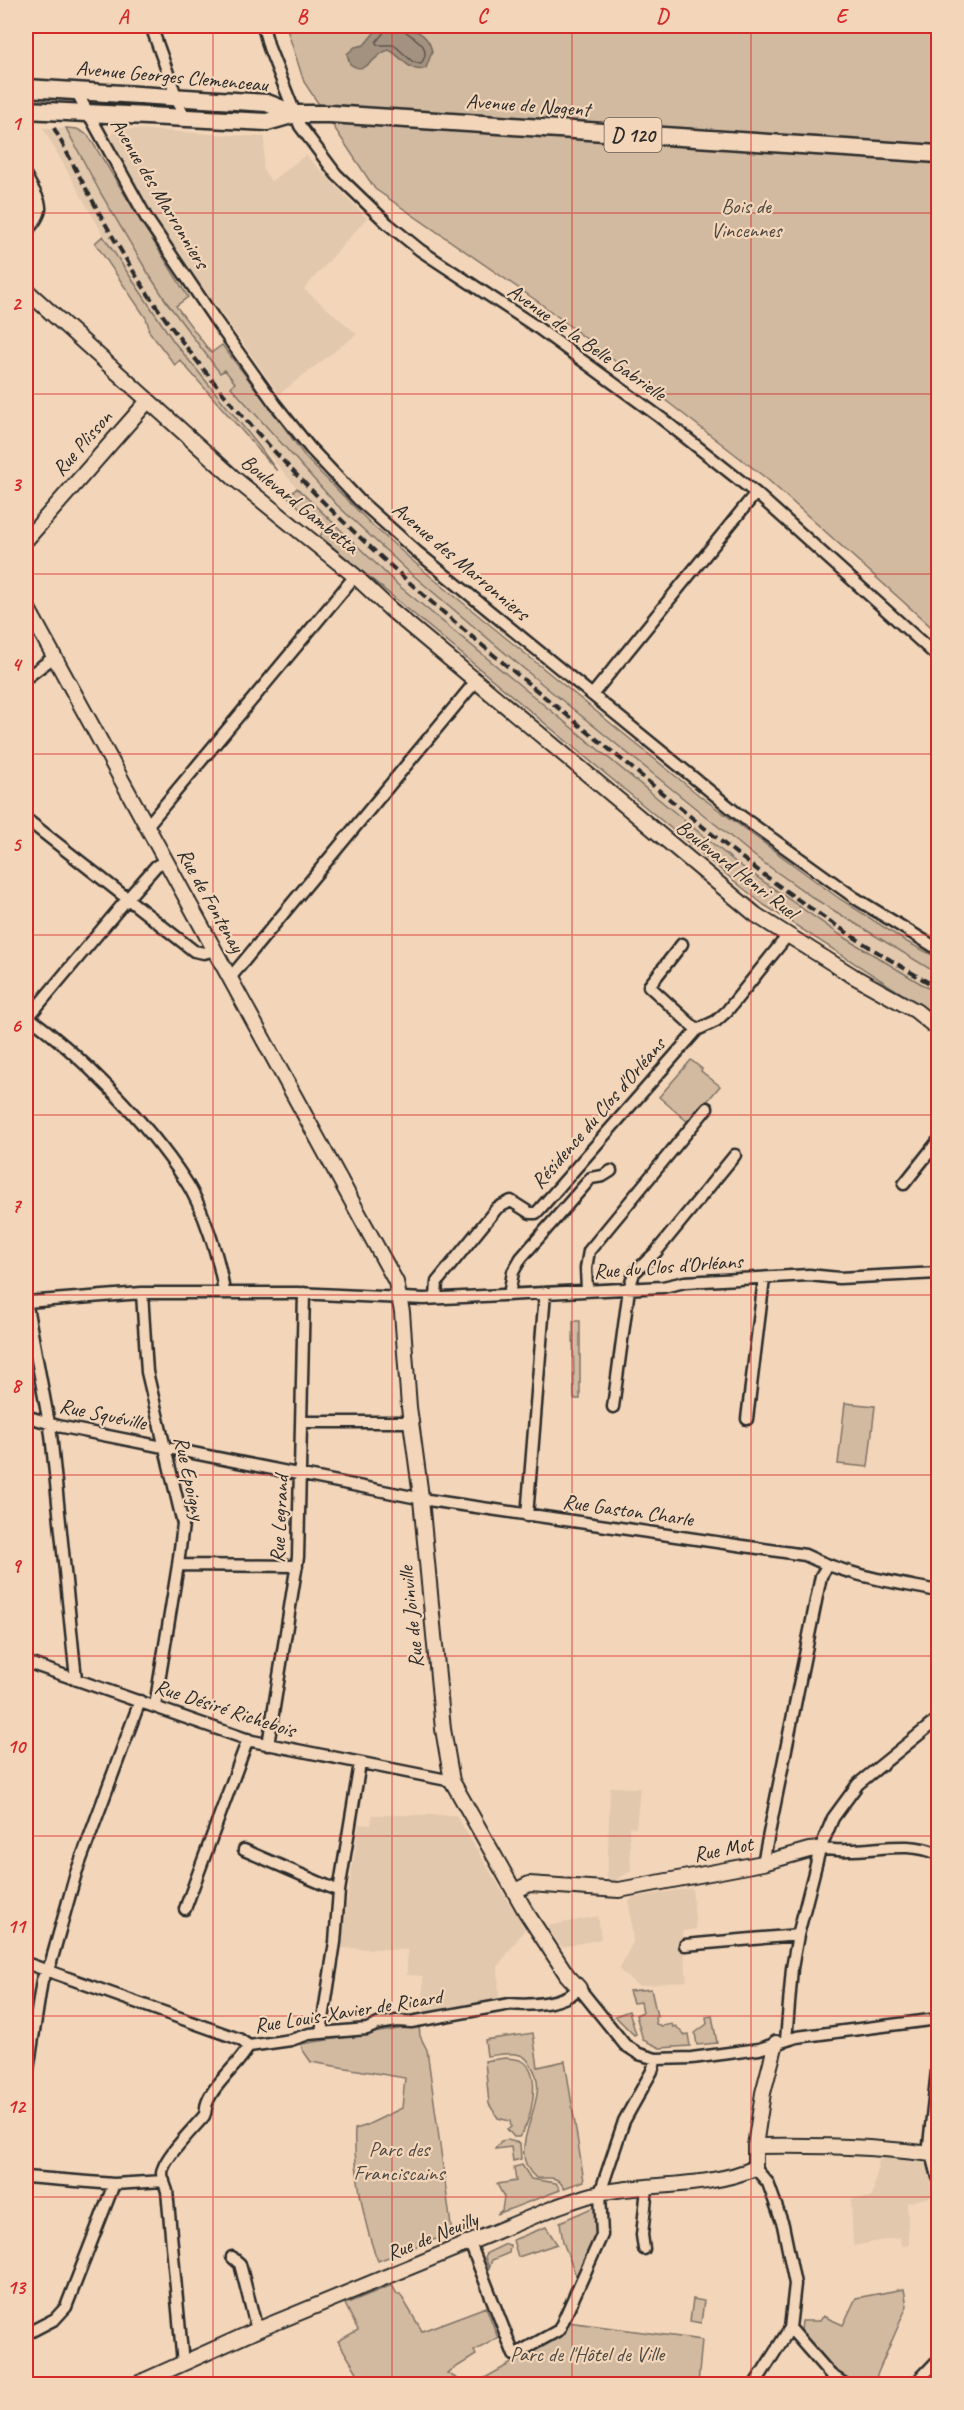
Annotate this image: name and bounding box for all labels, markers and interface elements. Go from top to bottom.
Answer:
text: A [118,4,130,29]
text: B [297,4,309,29]
text: C [477,4,489,29]
text: D [656,4,670,29]
text: E [836,4,850,29]
street label: Avenue Georges Clemenceau [75,55,270,97]
street label: Avenue de Nogent [465,88,594,123]
text: 1 [12,111,23,136]
street label: Avenue des Marronniers [105,113,216,275]
road number: D 120 [604,118,662,152]
park label: Bois de Vincennes [711,193,783,243]
street label: Avenue de la Belle Gabrielle [503,278,672,407]
text: 2 [12,291,23,316]
street label: Rue Plisson [46,404,118,481]
street label: Boulevard Gambetta [236,449,366,561]
text: 3 [12,472,23,497]
street label: Avenue des Marronniers [387,496,536,627]
text: 4 [12,652,24,677]
street label: Boulevard Henri Ruel [671,814,806,927]
text: 5 [12,832,23,857]
street label: Rue de Fontenay [172,843,251,958]
text: 6 [11,1013,22,1038]
street label: Résidence du Clos d'Orléans [525,1031,672,1194]
text: 7 [12,1193,23,1218]
street label: Rue du Clos d'Orléans [593,1248,745,1284]
text: 8 [12,1373,24,1398]
street label: Rue Squéville [57,1392,150,1436]
street label: Rue Epoigny [168,1434,212,1524]
street label: Rue Legrand [264,1471,294,1564]
street label: Rue Gaston Charle [561,1488,696,1532]
text: 9 [12,1553,23,1578]
street label: Rue de Joinville [392,1563,429,1669]
street label: Rue Désiré Richebois [151,1673,300,1744]
text: 10 [7,1734,27,1759]
street label: Rue Mot [691,1830,757,1867]
text: 11 [7,1914,27,1939]
street label: Rue Louis-Xavier de Ricard [252,1983,446,2039]
text: 12 [7,2094,27,2119]
park label: Parc des Franciscains [354,2136,446,2186]
street label: Rue de Neuilly [383,2205,483,2266]
text: 13 [7,2275,27,2300]
park label: Parc de l'Hôtel de Ville [510,2341,666,2367]

